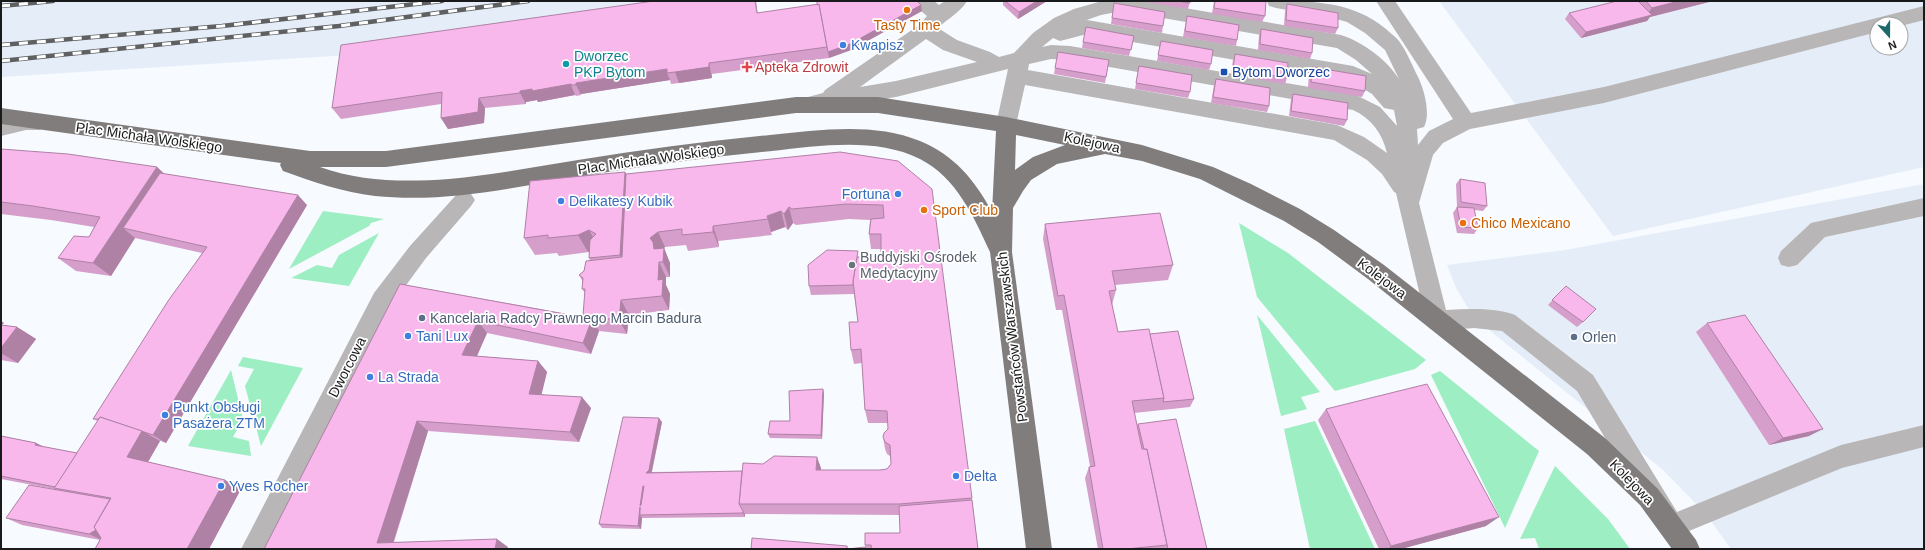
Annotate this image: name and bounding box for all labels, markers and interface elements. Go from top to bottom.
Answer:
marker: Tasty Time [902,5,912,15]
north arrow [1869,16,1909,56]
place label: Tasty Time [874,17,941,33]
place label: Kwapisz [851,37,903,53]
text: N [1887,38,1898,52]
marker: Kwapisz [838,40,848,50]
place label: Dworzec PKP Bytom [574,48,645,80]
marker: Dworzec PKP Bytom [561,59,571,69]
place label: Apteka Zdrowit [755,59,848,75]
marker: Apteka Zdrowit [742,62,752,72]
place label: Bytom Dworzec [1232,64,1330,80]
marker: Bytom Dworzec [1219,67,1229,77]
street label: Plac Michała Wolskiego [75,119,223,155]
street label: Kolejowa [1063,128,1122,156]
street label: Plac Michała Wolskiego [577,141,725,177]
place label: Fortuna [842,186,890,202]
marker: Fortuna [893,189,903,199]
place label: Delikatesy Kubik [569,193,673,209]
marker: Delikatesy Kubik [556,196,566,206]
place label: Sport Club [932,202,998,218]
marker: Sport Club [919,205,929,215]
place label: Chico Mexicano [1471,215,1571,231]
marker: Chico Mexicano [1458,218,1468,228]
place label: Buddyjski Ośrodek Medytacyjny [860,249,978,281]
street label: Powstańców Warszawskich [994,251,1030,423]
street label: Kolejowa [1354,255,1410,302]
marker: Buddyjski Ośrodek Medytacyjny [847,260,857,270]
place label: Kancelaria Radcy Prawnego Marcin Badura [430,310,702,326]
marker: Kancelaria Radcy Prawnego Marcin Badura [417,313,427,323]
place label: Tani Lux [416,328,468,344]
place label: Orlen [1582,329,1616,345]
marker: Tani Lux [403,331,413,341]
marker: Orlen [1569,332,1579,342]
street label: Dworcowa [325,334,369,400]
place label: La Strada [378,369,439,385]
marker: La Strada [365,372,375,382]
place label: Punkt Obsługi Pasażera ZTM [173,399,265,431]
marker: Punkt Obsługi Pasażera ZTM [160,410,170,420]
street label: Kolejowa [1607,456,1658,508]
place label: Delta [964,468,997,484]
marker: Delta [951,471,961,481]
place label: Yves Rocher [229,478,309,494]
marker: Yves Rocher [216,481,226,491]

